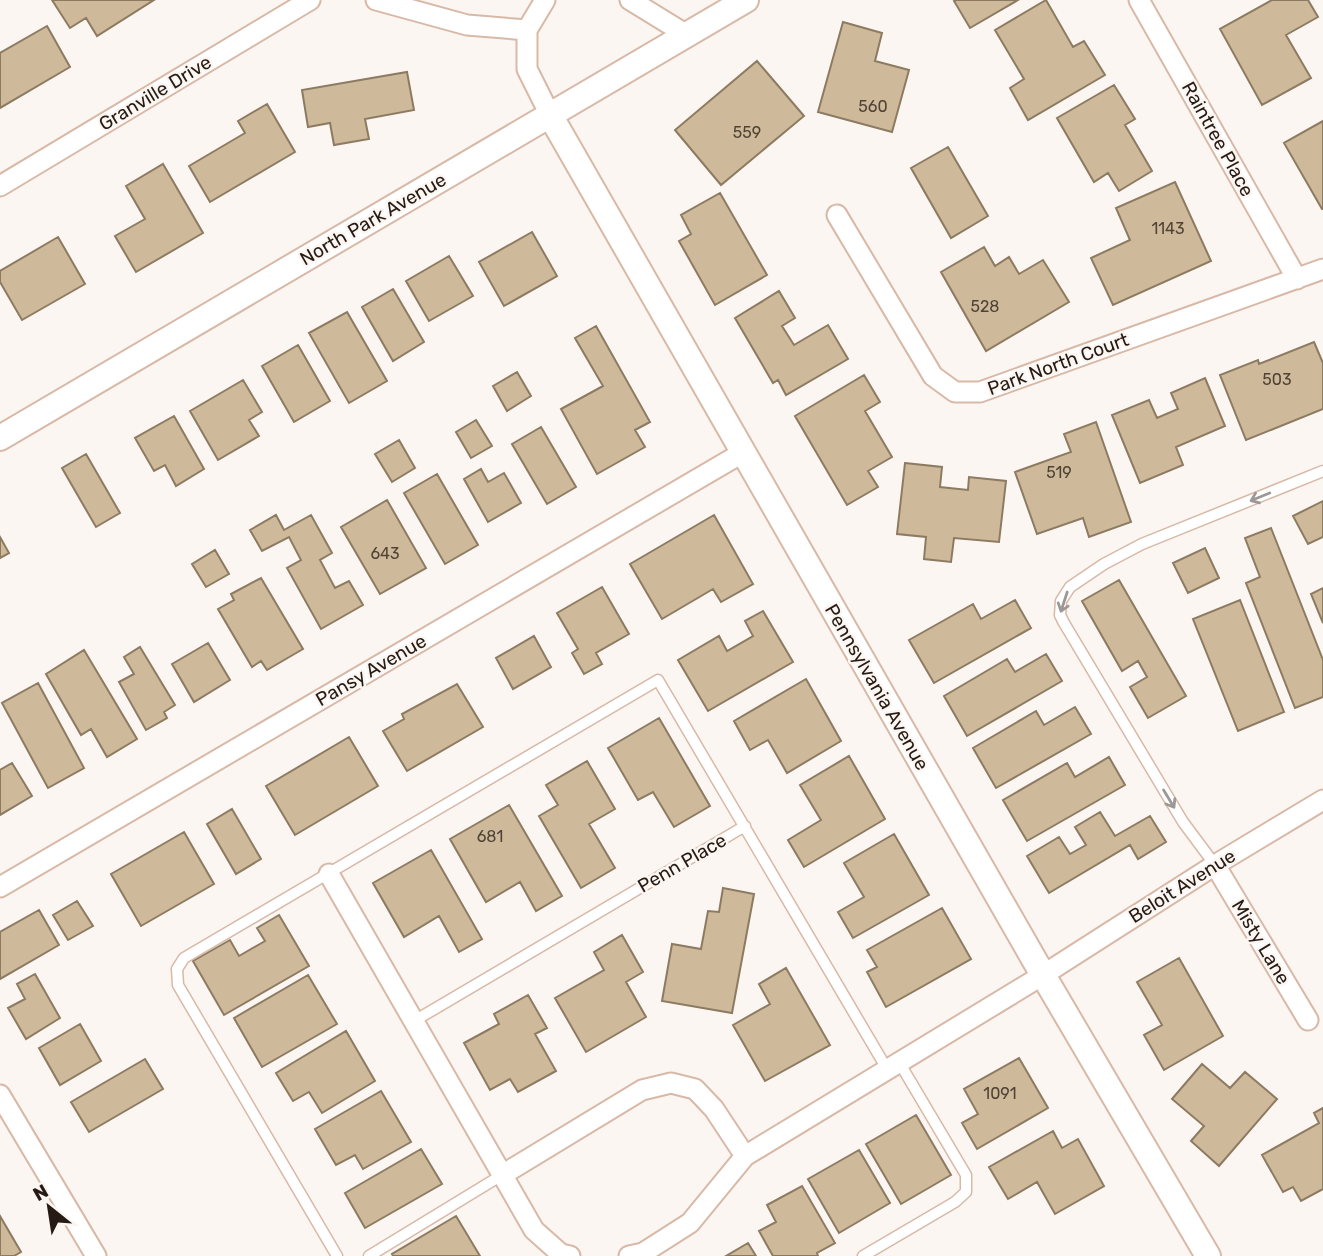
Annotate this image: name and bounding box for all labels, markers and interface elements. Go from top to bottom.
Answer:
street label: Granville Drive [95,50,215,136]
street label: Raintree Place [1177,78,1259,200]
house number: 560 [858,97,888,116]
house number: 559 [733,123,761,142]
street label: North Park Avenue [296,168,450,270]
house number: 1143 [1151,219,1185,238]
house number: 528 [970,297,1000,316]
street label: Park North Court [984,328,1132,400]
house number: 503 [1262,370,1292,389]
house number: 519 [1046,463,1072,482]
one-way arrow [1249,491,1271,504]
house number: 643 [370,544,400,563]
one-way arrow [1057,591,1069,612]
street label: Pennsylvania Avenue [820,600,934,774]
street label: Pansy Avenue [312,629,430,711]
one-way arrow [1162,788,1176,808]
house number: 681 [477,827,503,846]
street label: Penn Place [633,828,731,898]
street label: Beloit Avenue [1124,844,1240,928]
street label: Misty Lane [1227,895,1295,989]
house number: 1091 [983,1084,1017,1103]
north arrow [14,1172,84,1242]
text: N [29,1179,52,1206]

